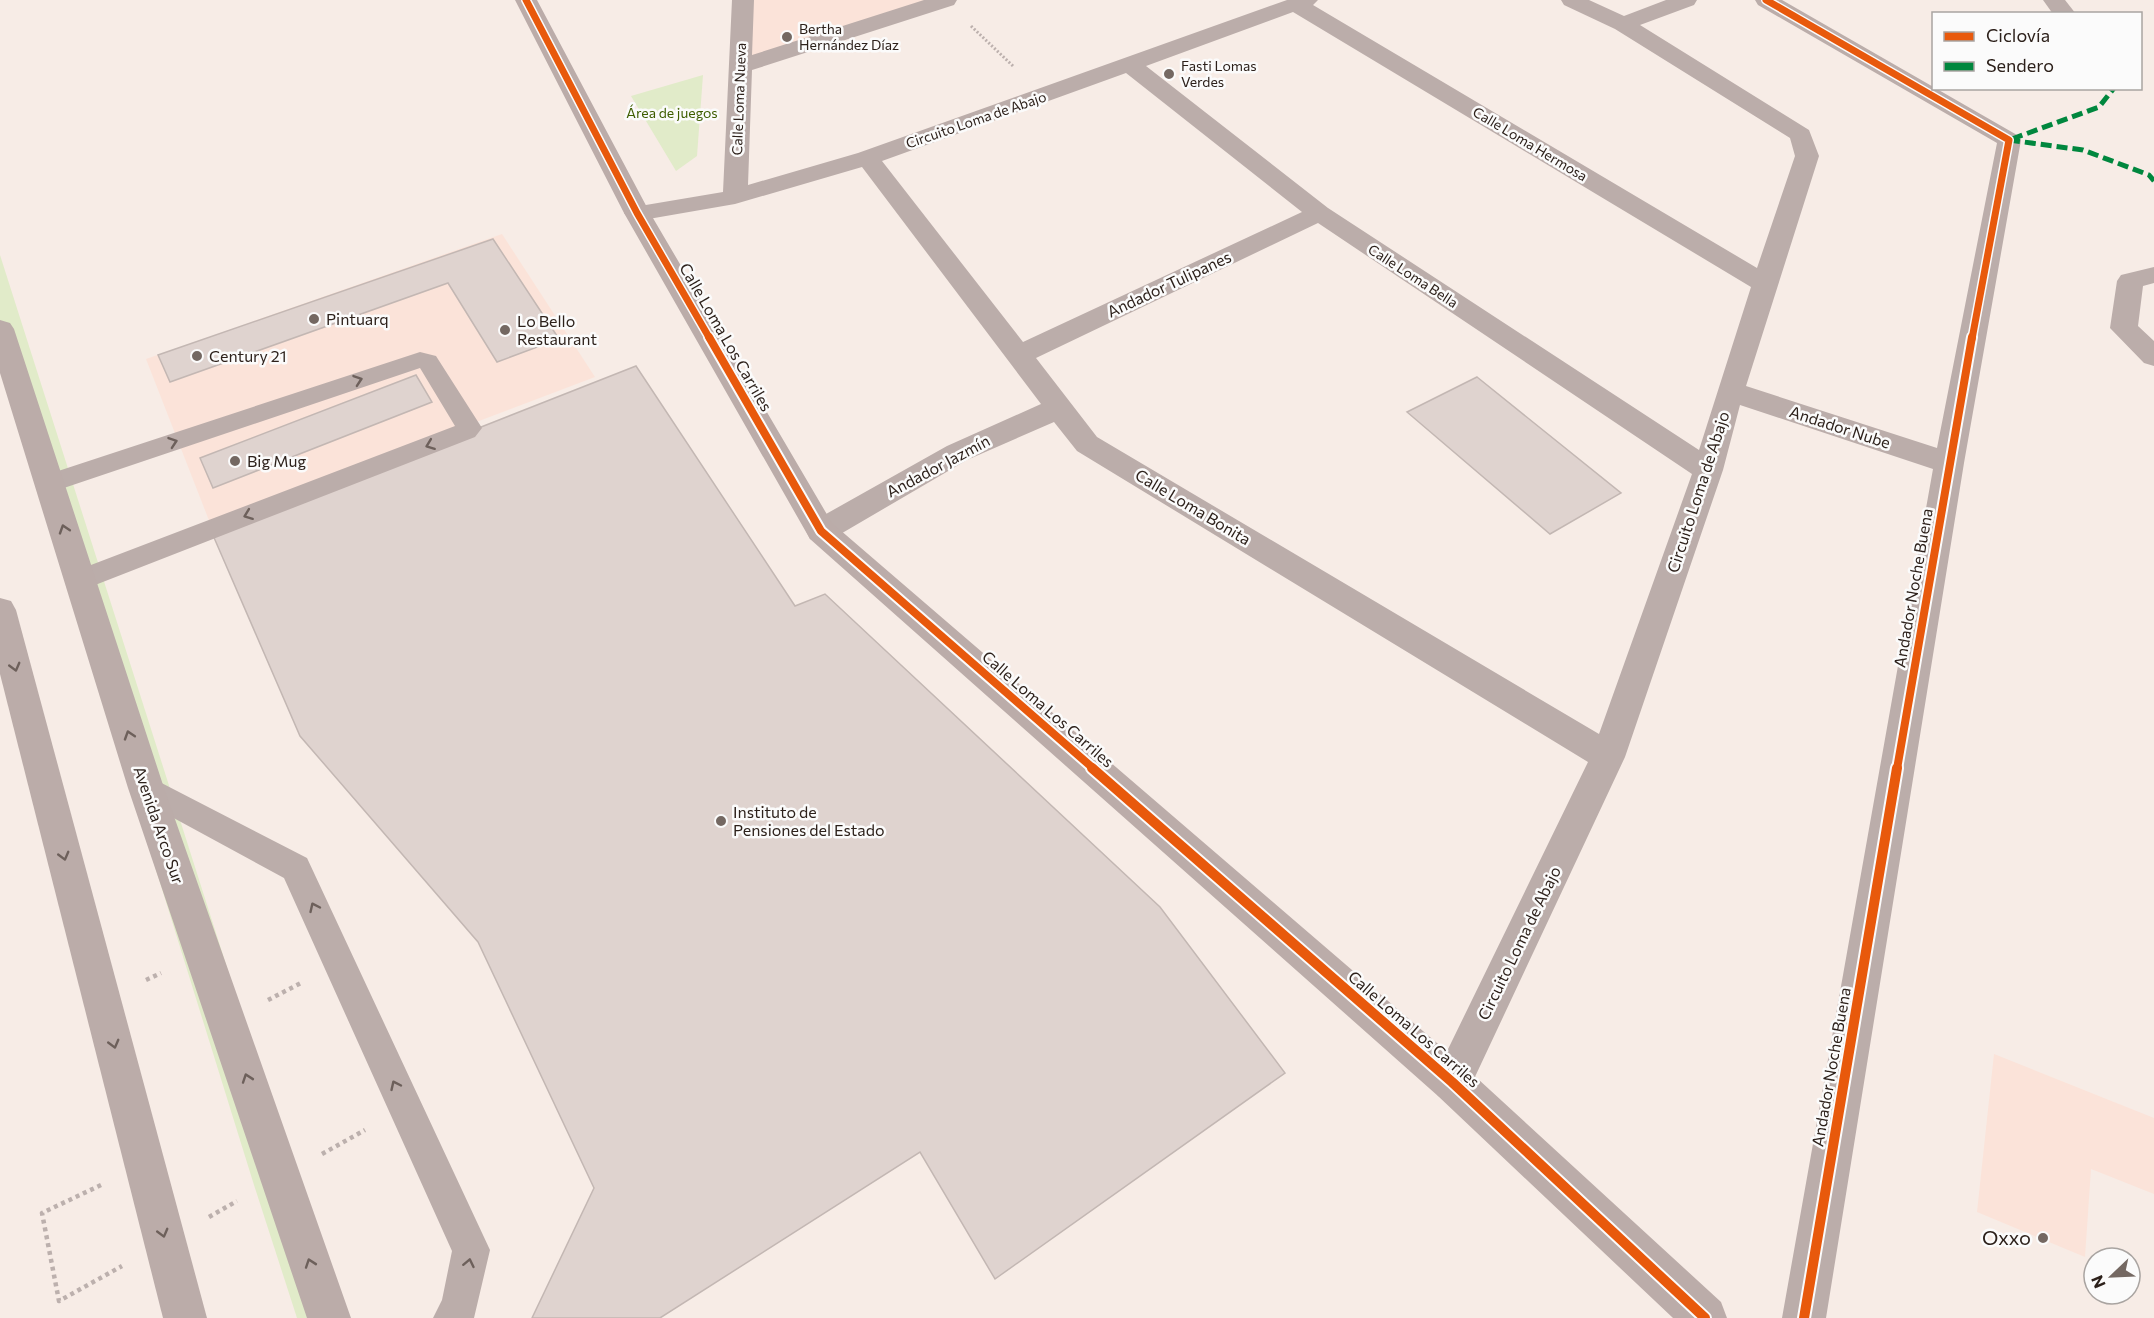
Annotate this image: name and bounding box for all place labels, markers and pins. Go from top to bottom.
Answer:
place label: Bertha Hernández Díaz [799,20,899,53]
marker: Bertha Hernández Díaz [780,30,794,44]
place label: Fasti Lomas Verdes [1181,57,1257,90]
marker: Fasti Lomas Verdes [1162,67,1176,81]
place label: Pintuarq [326,309,389,328]
place label: Lo Bello Restaurant [517,311,598,348]
marker: Pintuarq [307,312,321,326]
marker: Lo Bello Restaurant [498,323,512,337]
place label: Century 21 [209,346,287,365]
marker: Century 21 [190,349,204,363]
place label: Big Mug [247,451,306,470]
marker: Big Mug [228,454,242,468]
place label: Instituto de Pensiones del Estado [733,802,885,839]
marker: Instituto de Pensiones del Estado [714,814,728,828]
place label: Oxxo [1982,1225,2031,1249]
marker: Oxxo [2036,1231,2050,1245]

